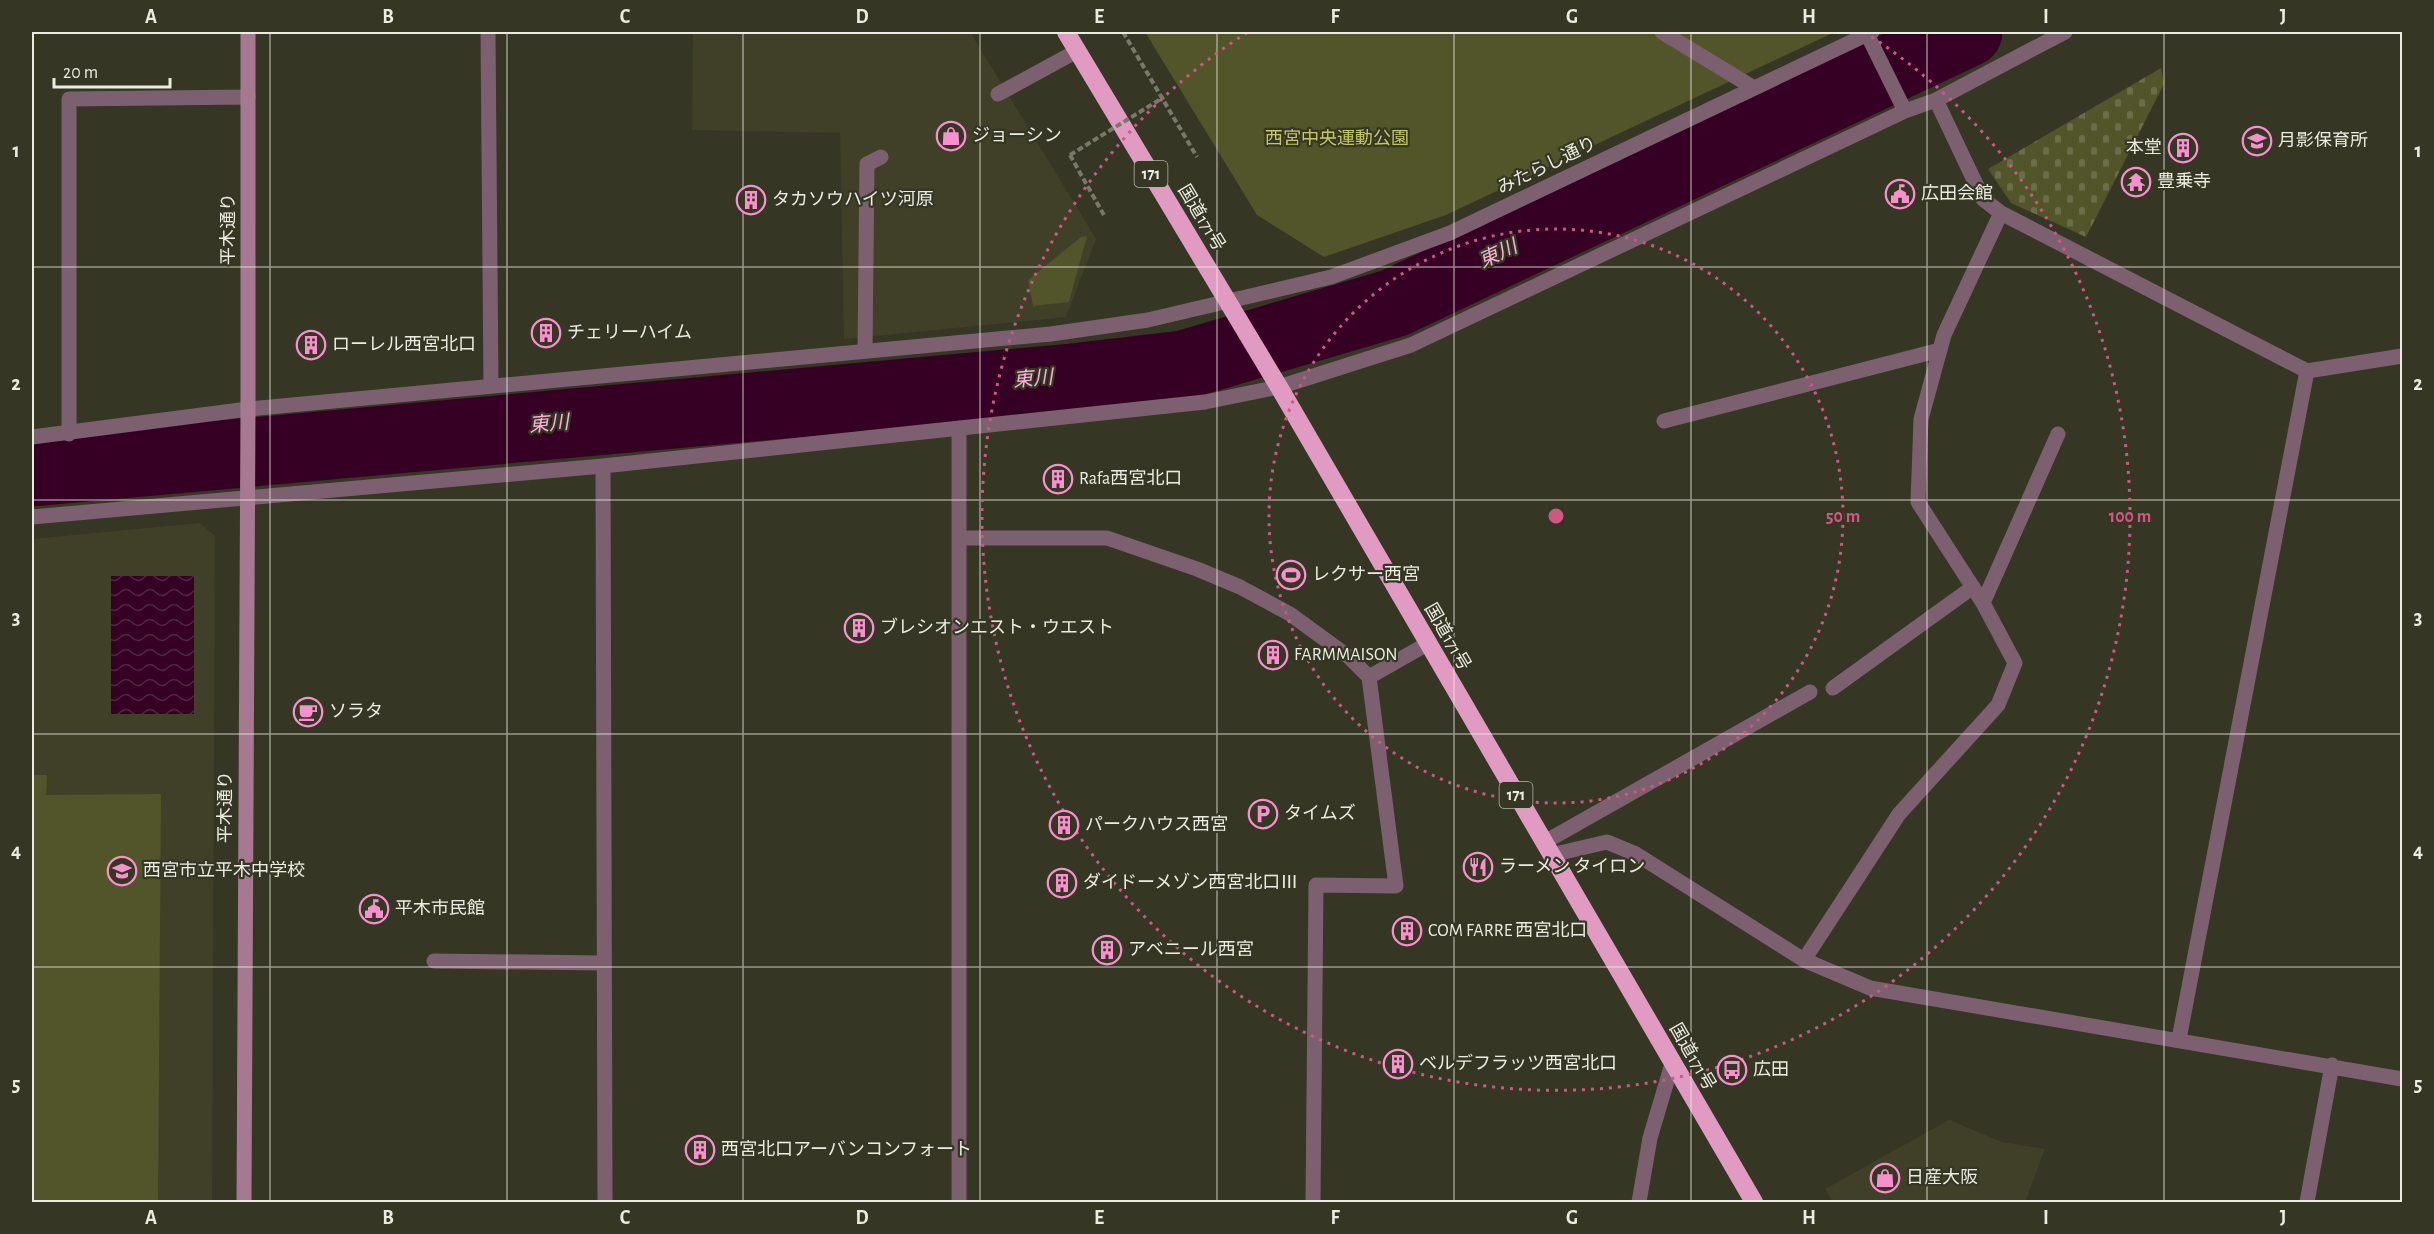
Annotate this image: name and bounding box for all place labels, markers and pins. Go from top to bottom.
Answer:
shop icon: ジョーシン [935,120,967,152]
school or university icon: 月影保育所 [2241,125,2273,157]
place label: ジョーシン [972,126,1062,145]
place label: 月影保育所 [2278,131,2368,150]
building icon: 本堂 [2167,132,2199,164]
place label: 本堂 [2126,138,2162,157]
temple icon: 豊乗寺 [2120,166,2152,198]
place label: 豊乗寺 [2157,172,2211,191]
public building icon: 広田会館 [1884,178,1916,210]
building icon: タカソウハイツ河原 [735,184,767,216]
place label: 広田会館 [1921,184,1993,203]
place label: タカソウハイツ河原 [772,190,934,209]
building icon: チェリーハイム [530,317,562,349]
place label: チェリーハイム [567,323,692,342]
building icon: ローレル西宮北口 [295,329,327,361]
place label: ローレル西宮北口 [332,334,476,354]
building icon: Rafa西宮北口 [1042,463,1074,495]
place label: Rafa西宮北口 [1079,468,1182,488]
centre of rings [1546,506,1566,526]
sports icon: レクサー西宮 [1275,559,1307,591]
place label: レクサー西宮 [1312,565,1420,584]
building icon: ブレシオンエスト・ウエスト [843,612,875,644]
place label: ブレシオンエスト・ウエスト [880,617,1114,637]
building icon: FARMMAISON [1257,639,1289,671]
place label: FARMMAISON [1294,646,1398,664]
cafe icon: ソラタ [292,696,324,728]
place label: ソラタ [329,702,383,721]
parking icon: タイムズ [1247,798,1279,830]
place label: タイムズ [1284,803,1356,823]
building icon: パークハウス西宮 [1048,809,1080,841]
place label: パークハウス西宮 [1085,815,1228,834]
restaurant icon: ラーメン タイロン [1462,851,1494,883]
school or university icon: 西宮市立平木中学校 [106,855,138,887]
place label: ラーメン タイロン [1499,857,1645,876]
place label: 西宮市立平木中学校 [143,860,305,880]
building icon: ダイドーメゾン西宮北口Ⅲ [1046,867,1078,899]
place label: ダイドーメゾン西宮北口Ⅲ [1083,872,1298,892]
public building icon: 平木市民館 [358,893,390,925]
place label: 平木市民館 [395,899,485,918]
building icon: COM FARRE 西宮北口 [1391,915,1423,947]
place label: COM FARRE 西宮北口 [1428,920,1587,940]
building icon: アベニール西宮 [1091,934,1123,966]
place label: アベニール西宮 [1128,940,1254,959]
building icon: ベルデフラッツ西宮北口 [1382,1048,1414,1080]
place label: ベルデフラッツ西宮北口 [1419,1053,1617,1073]
bus stop icon: 広田 [1716,1054,1748,1086]
place label: 広田 [1753,1060,1789,1079]
building icon: 西宮北口アーバンコンフォート [684,1134,716,1166]
place label: 西宮北口アーバンコンフォート [721,1139,972,1159]
shop icon: 日産大阪 [1869,1162,1901,1194]
place label: 日産大阪 [1906,1168,1978,1187]

